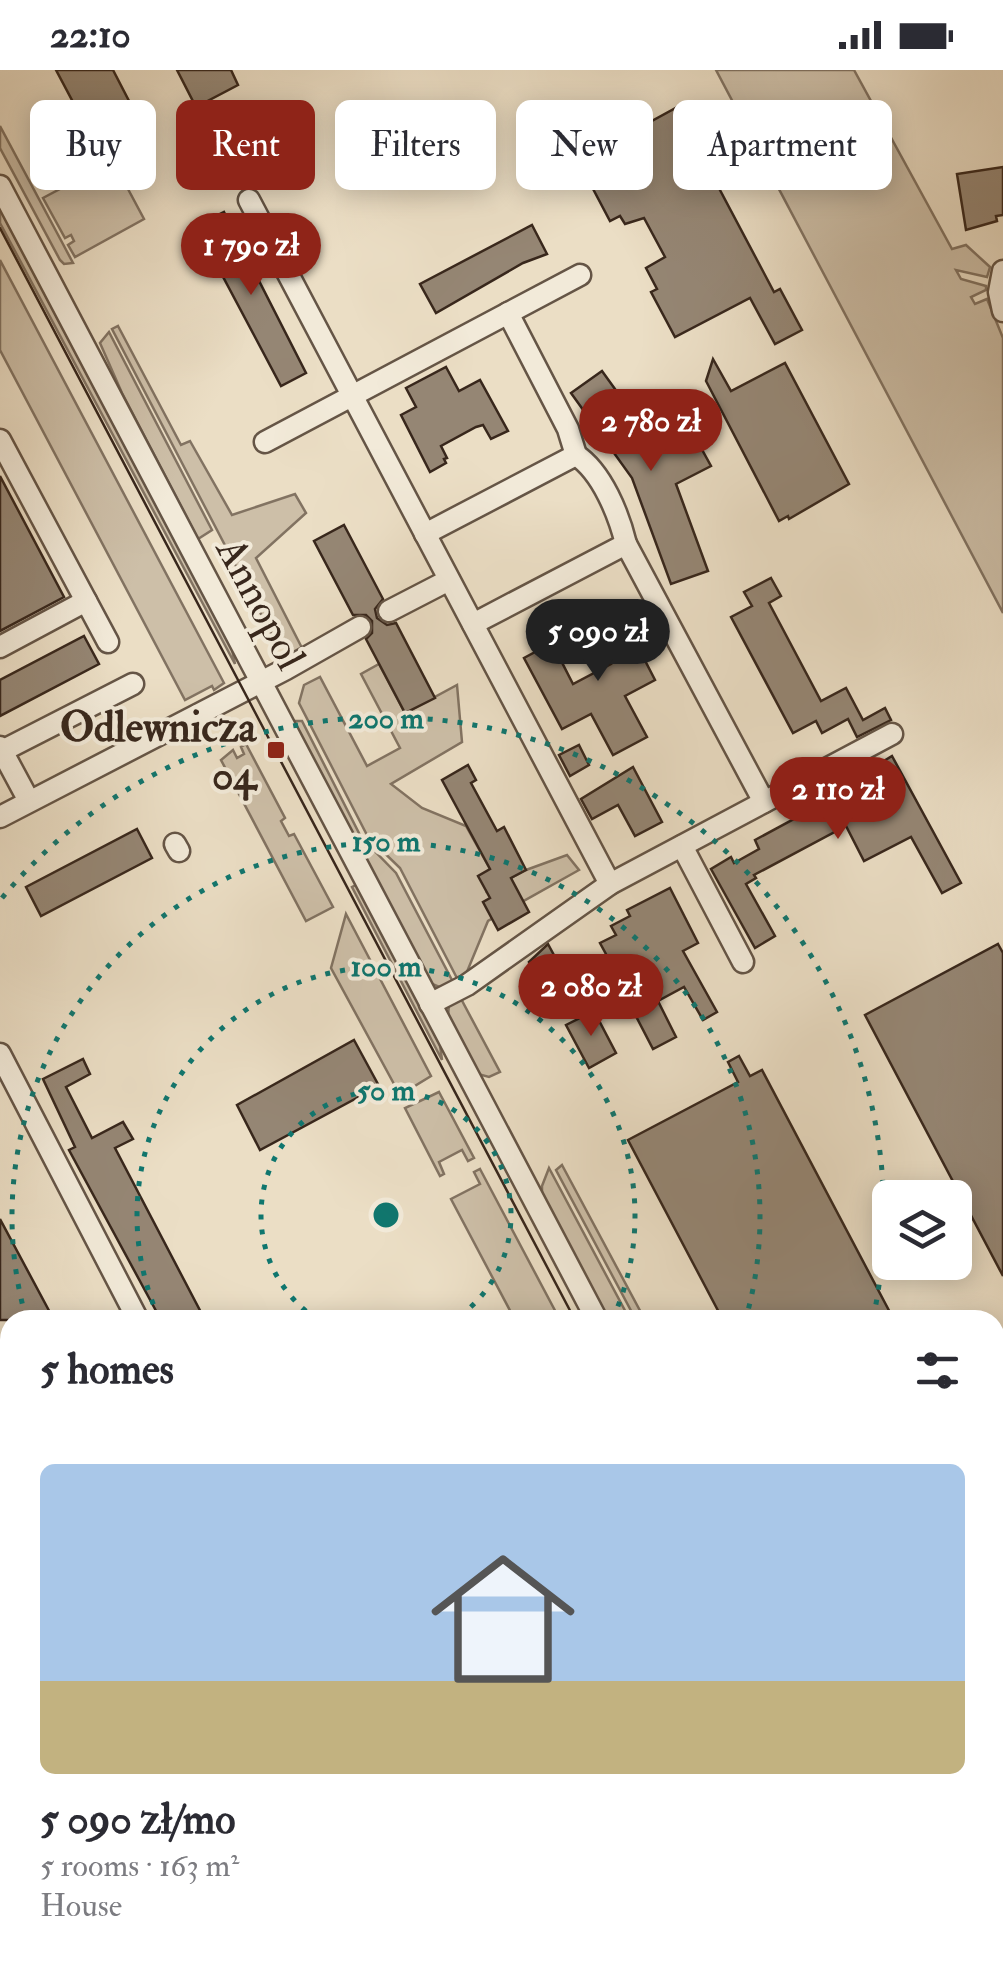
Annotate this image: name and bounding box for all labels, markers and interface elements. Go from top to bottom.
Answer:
text: 22:10 [50,11,131,59]
chip: Buy [30,100,156,190]
chip: Rent [176,100,315,190]
chip: Filters [335,100,496,190]
chip: New [516,100,653,190]
chip: Apartment [673,100,892,190]
pin: 1 790 zł [148,213,354,298]
text: 1 790 zł [203,225,299,265]
pin: 2 780 zł [548,389,754,474]
text: 2 780 zł [601,401,701,441]
street label: Annopol [203,528,317,679]
pin: 5 090 zł [495,599,701,684]
text: 5 090 zł [548,611,648,651]
text: 200 m [348,700,424,737]
place label: Odlewnicza 04 [60,702,258,802]
marker: Odlewnicza 04 [265,739,287,761]
pin: 2 110 zł [735,757,941,842]
text: 2 110 zł [792,769,884,809]
text: 150 m [352,823,421,860]
text: 100 m [351,948,422,985]
pin: 2 080 zł [488,954,694,1039]
text: 2 080 zł [540,966,642,1006]
text: 50 m [357,1072,416,1109]
map controls [872,1180,972,1280]
button: layers [872,1180,972,1280]
centre of rings [368,1197,404,1233]
icon: filters [910,1343,965,1398]
text: 5 homes [40,1344,174,1396]
icon: home [413,1529,593,1709]
text: 5 090 zł/mo [40,1794,235,1846]
text: 5 rooms · 163 m² [40,1846,239,1886]
text: House [40,1886,122,1926]

